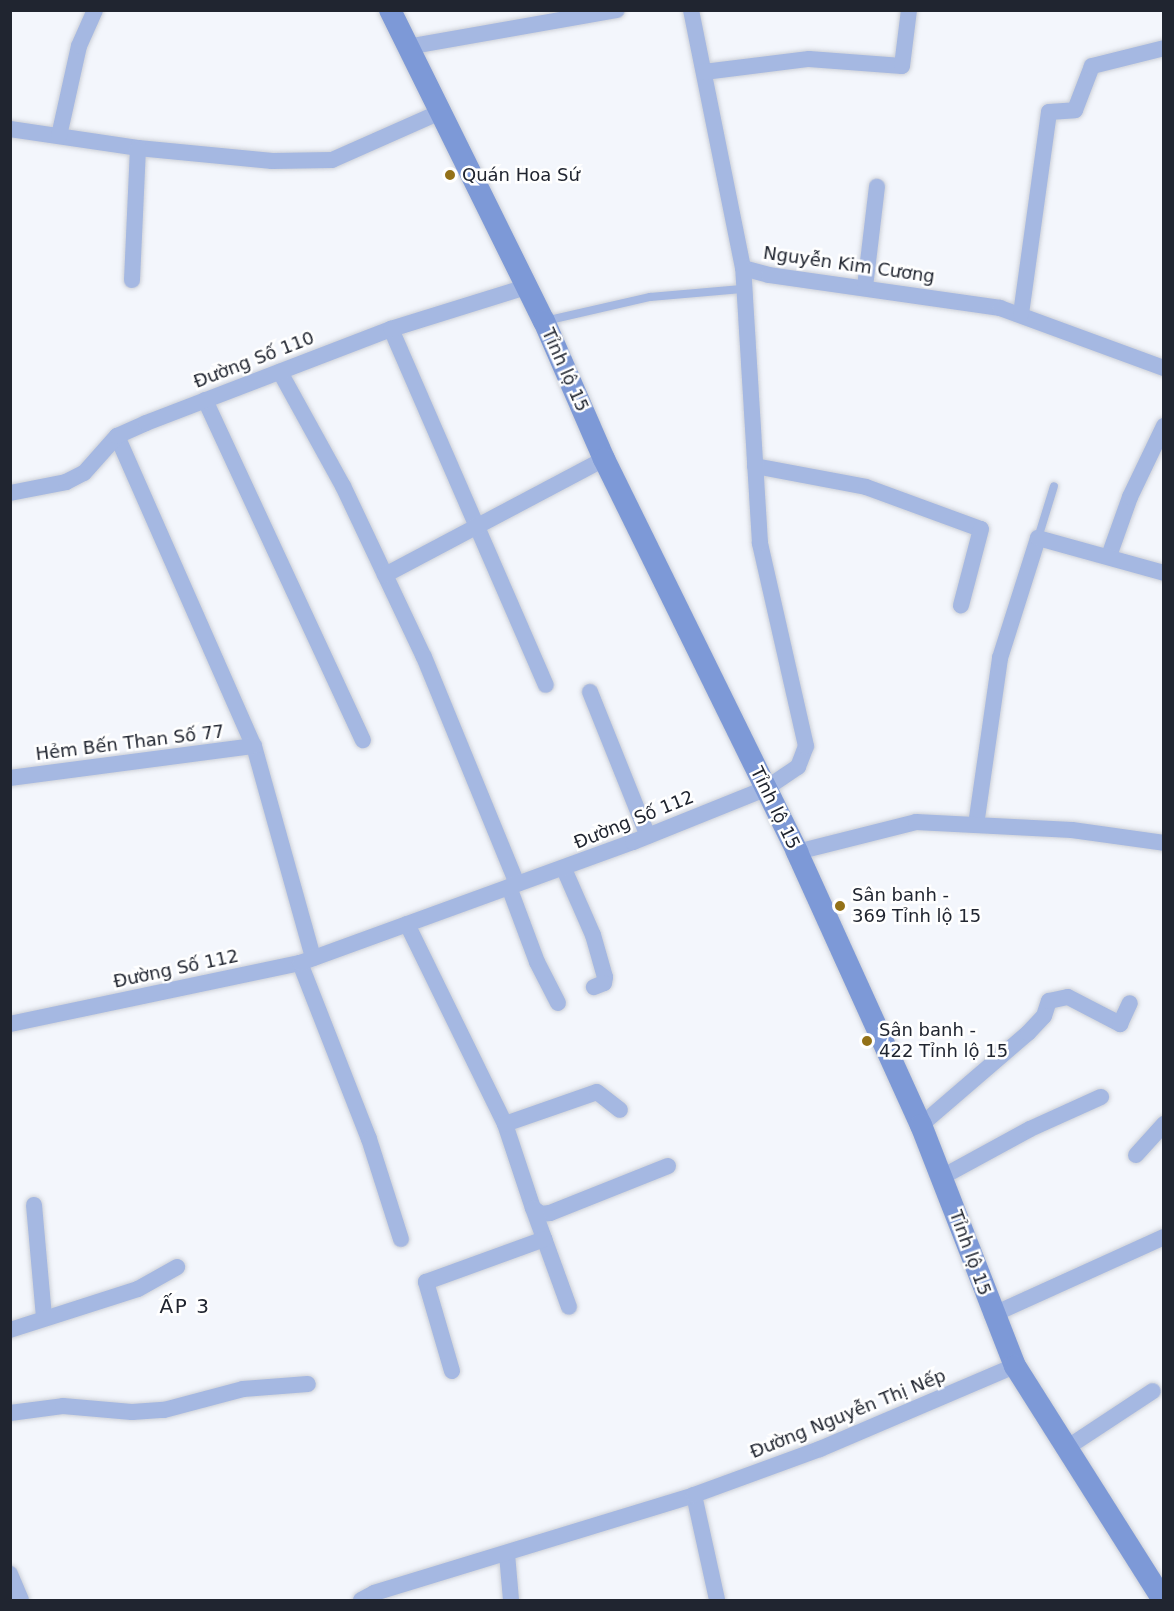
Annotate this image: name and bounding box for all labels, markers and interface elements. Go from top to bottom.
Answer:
place label: Quán Hoa Sứ [462,164,580,186]
marker: Quán Hoa Sứ [443,168,457,182]
street label: Nguyễn Kim Cương [762,242,936,288]
street label: Tỉnh lộ 15 [537,325,593,415]
street label: Đường Số 110 [191,327,317,393]
street label: Hẻm Bến Than Số 77 [34,721,226,765]
street label: Tỉnh lộ 15 [746,763,804,853]
street label: Đường Số 112 [571,786,697,854]
place label: Sân banh - 369 Tỉnh lộ 15 [852,885,981,928]
marker: Sân banh - 369 Tỉnh lộ 15 [833,899,847,913]
street label: Đường Số 112 [111,945,241,993]
place label: Sân banh - 422 Tỉnh lộ 15 [879,1020,1008,1062]
marker: Sân banh - 422 Tỉnh lộ 15 [860,1034,874,1048]
street label: Tỉnh lộ 15 [945,1207,995,1299]
district label: ẤP 3 [160,1294,210,1318]
street label: Đường Nguyễn Thị Nếp [747,1365,949,1463]

